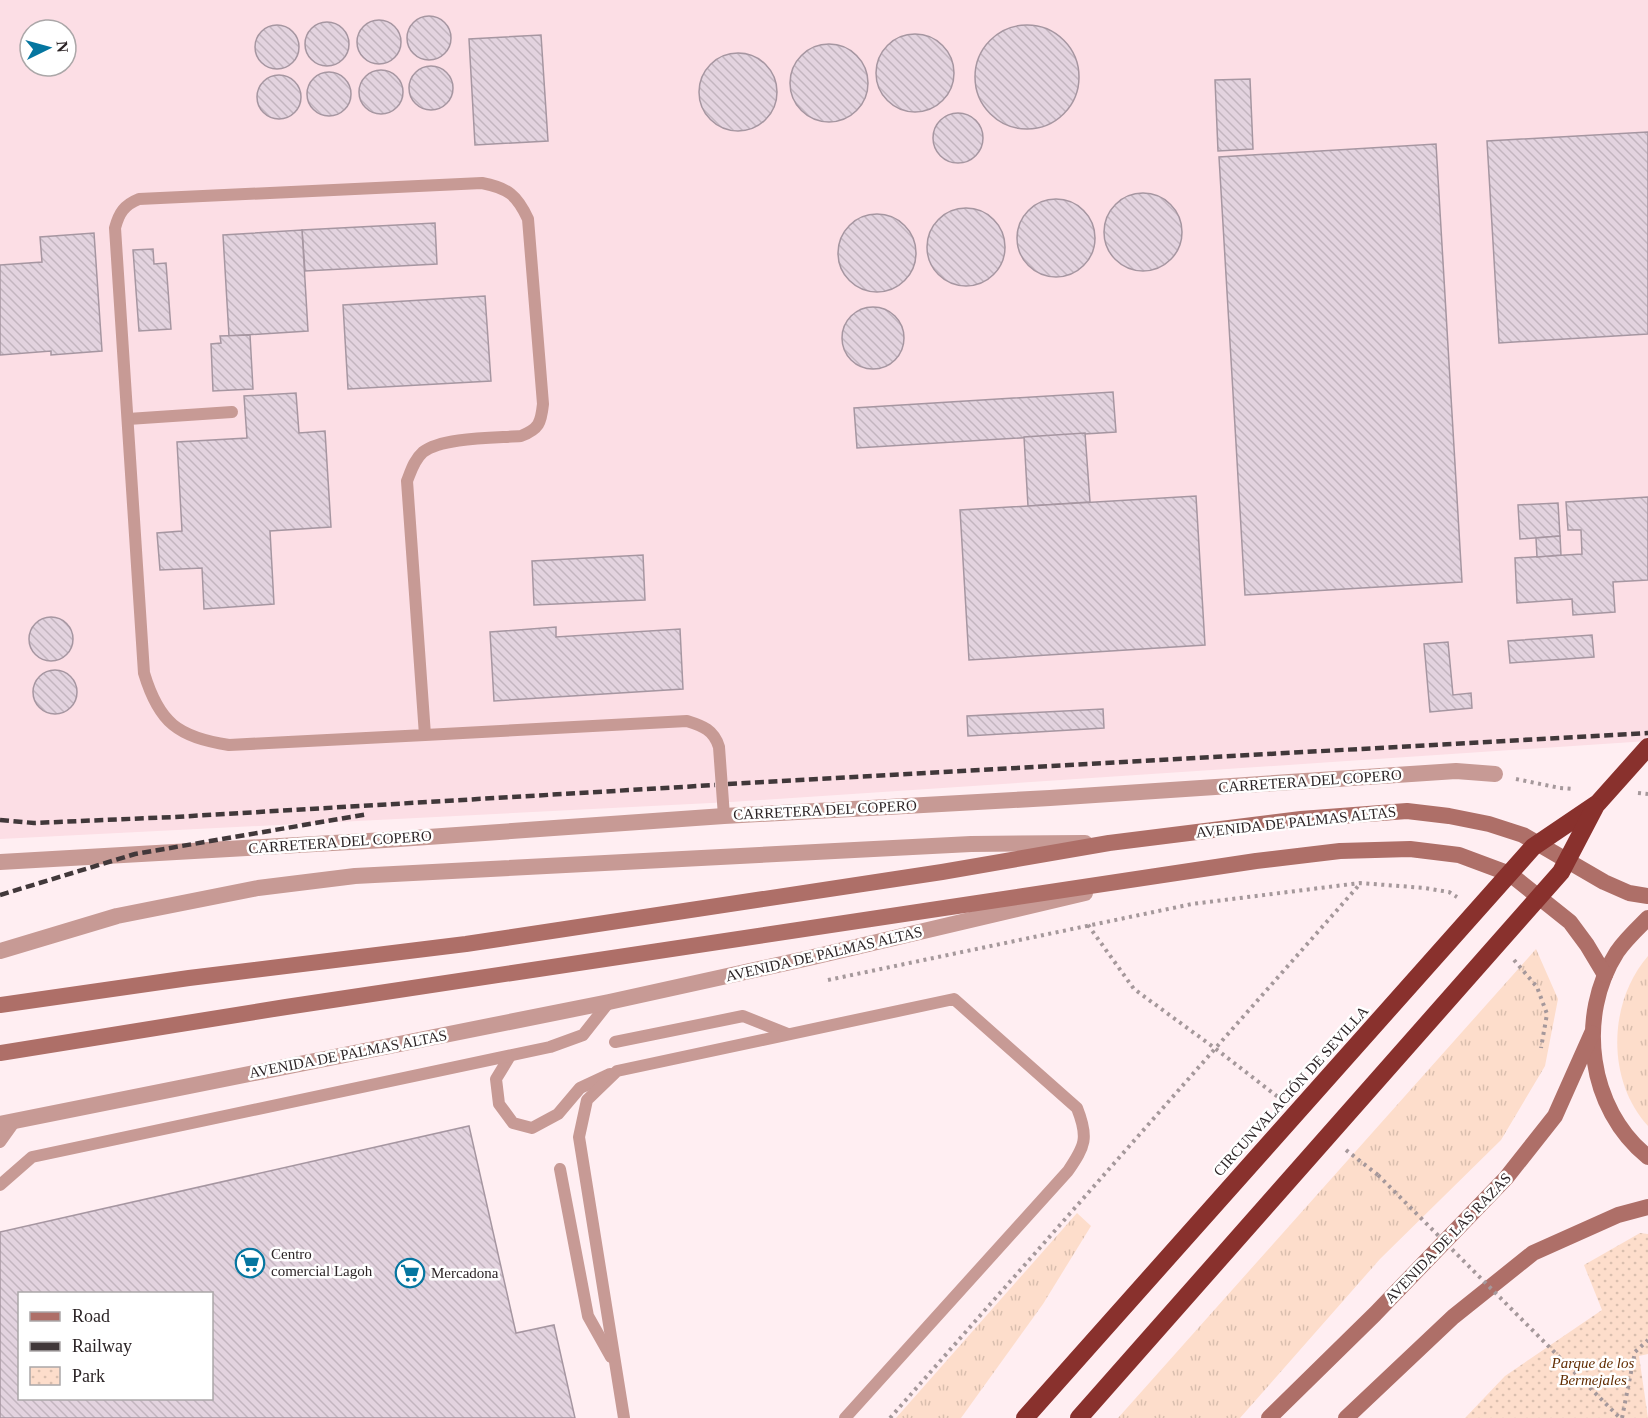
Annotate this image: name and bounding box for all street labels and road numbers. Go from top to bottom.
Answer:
street label: CARRETERA DEL COPERO [1218,767,1402,795]
street label: CARRETERA DEL COPERO [733,797,917,823]
street label: AVENIDA DE PALMAS ALTAS [1195,804,1397,840]
street label: CARRETERA DEL COPERO [248,828,432,856]
street label: AVENIDA DE PALMAS ALTAS [724,924,924,984]
street label: CIRCUNVALACIÓN DE SEVILLA [1210,1003,1372,1179]
street label: AVENIDA DE PALMAS ALTAS [248,1027,448,1081]
street label: AVENIDA DE LAS RAZAS [1382,1170,1514,1306]

